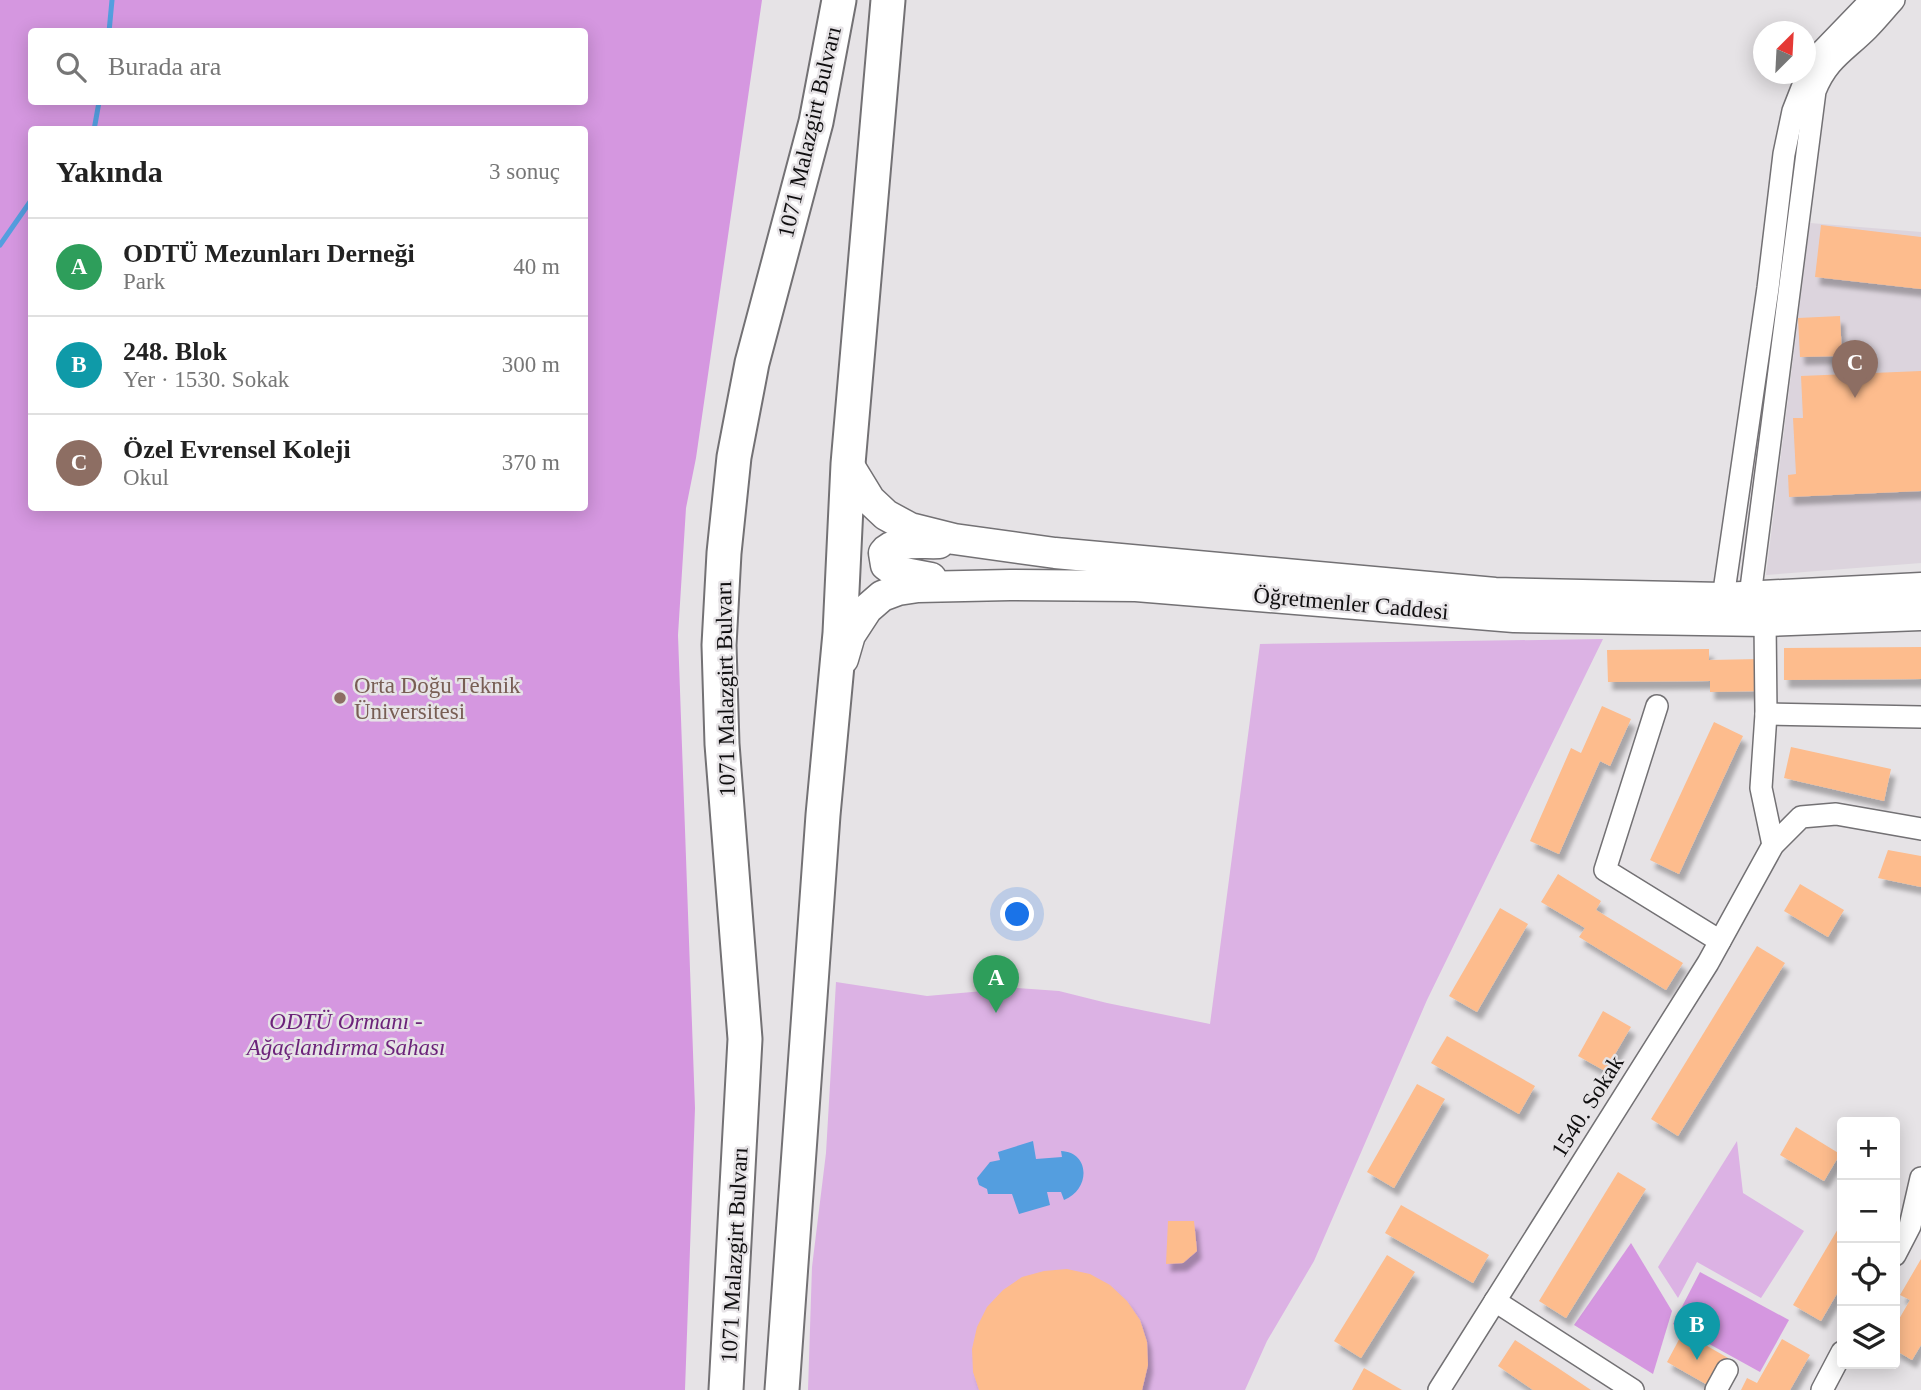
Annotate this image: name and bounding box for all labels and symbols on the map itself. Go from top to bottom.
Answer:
north arrow [1753,21,1816,84]
street label: 1071 Malazgirt Bulvarı [773,24,846,240]
pin: C [1832,340,1878,398]
street label: 1071 Malazgirt Bulvarı [711,581,740,797]
street label: Öğretmenler Caddesi [1252,583,1450,624]
place label: Orta Doğu Teknik Üniversitesi [354,673,521,724]
marker: Orta Doğu Teknik Üniversitesi [332,690,348,706]
your location [1000,897,1034,931]
pin: A [973,955,1019,1013]
park label: ODTÜ Ormanı - Ağaçlandırma Sahası [245,1009,445,1060]
street label: 1540. Sokak [1546,1050,1629,1162]
street label: 1071 Malazgirt Bulvarı [716,1147,753,1363]
pin: B [1674,1302,1720,1360]

